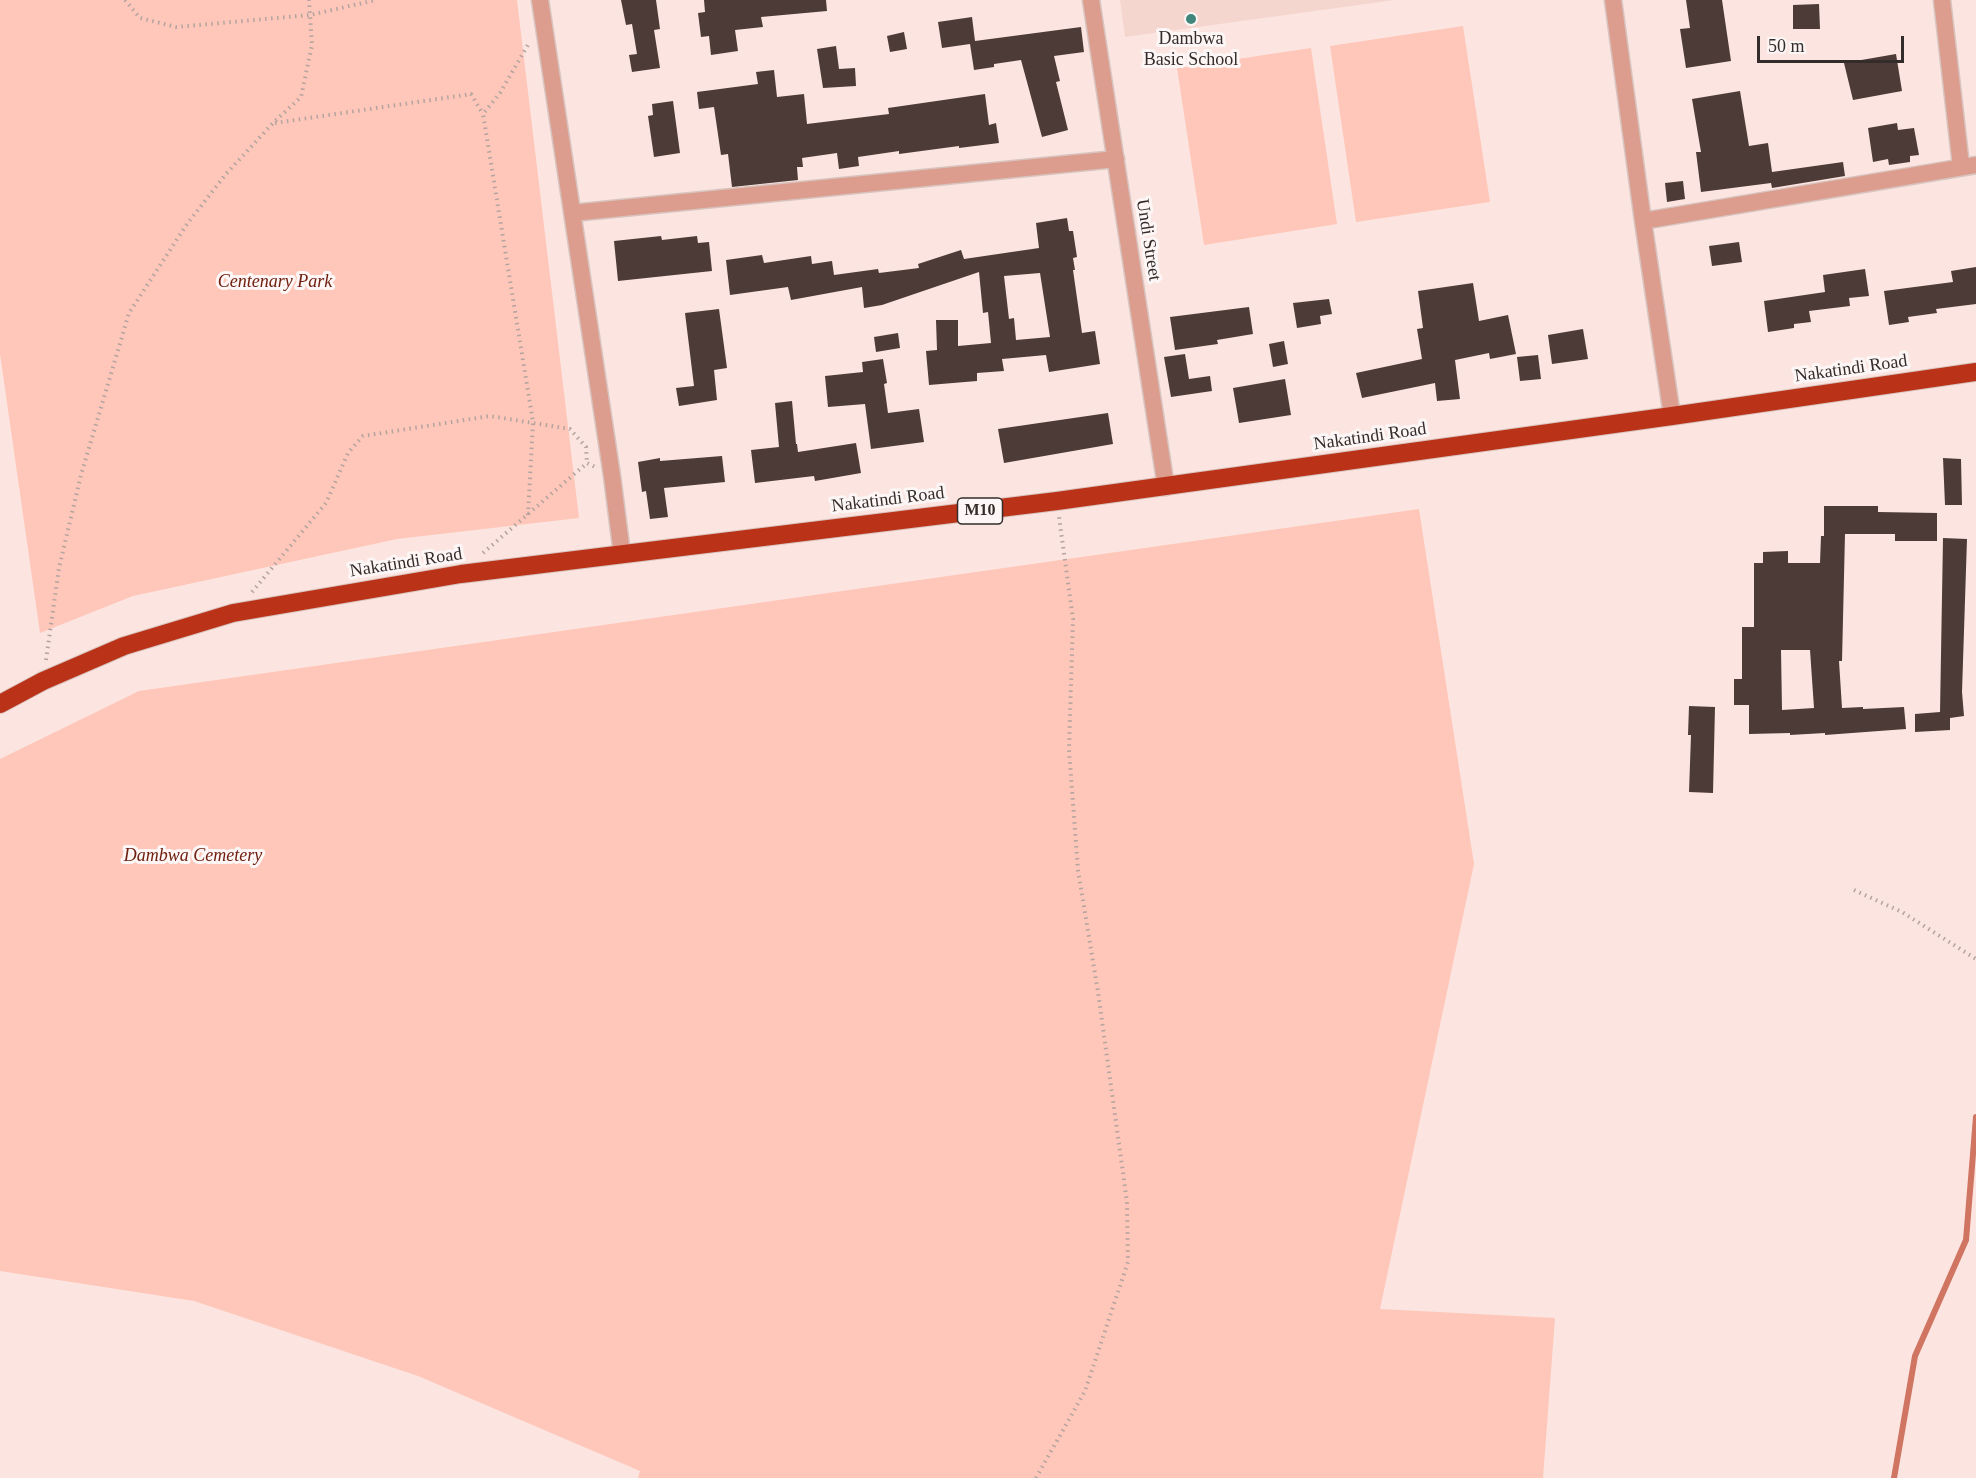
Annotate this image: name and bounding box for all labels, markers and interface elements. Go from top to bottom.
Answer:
marker: Dambwa Basic School [1184,12,1198,26]
scale bar [1760,24,1907,62]
place label: Dambwa Basic School [1144,28,1238,70]
text: 50 m [1768,36,1805,56]
street label: Undi Street [1131,198,1165,282]
park label: Centenary Park [218,271,332,293]
street label: Nakatindi Road [1793,350,1909,388]
street label: Nakatindi Road [1312,418,1428,456]
street label: Nakatindi Road [830,482,946,518]
road number: M10 [958,498,1002,524]
street label: Nakatindi Road [348,543,464,583]
park label: Dambwa Cemetery [124,845,262,867]

